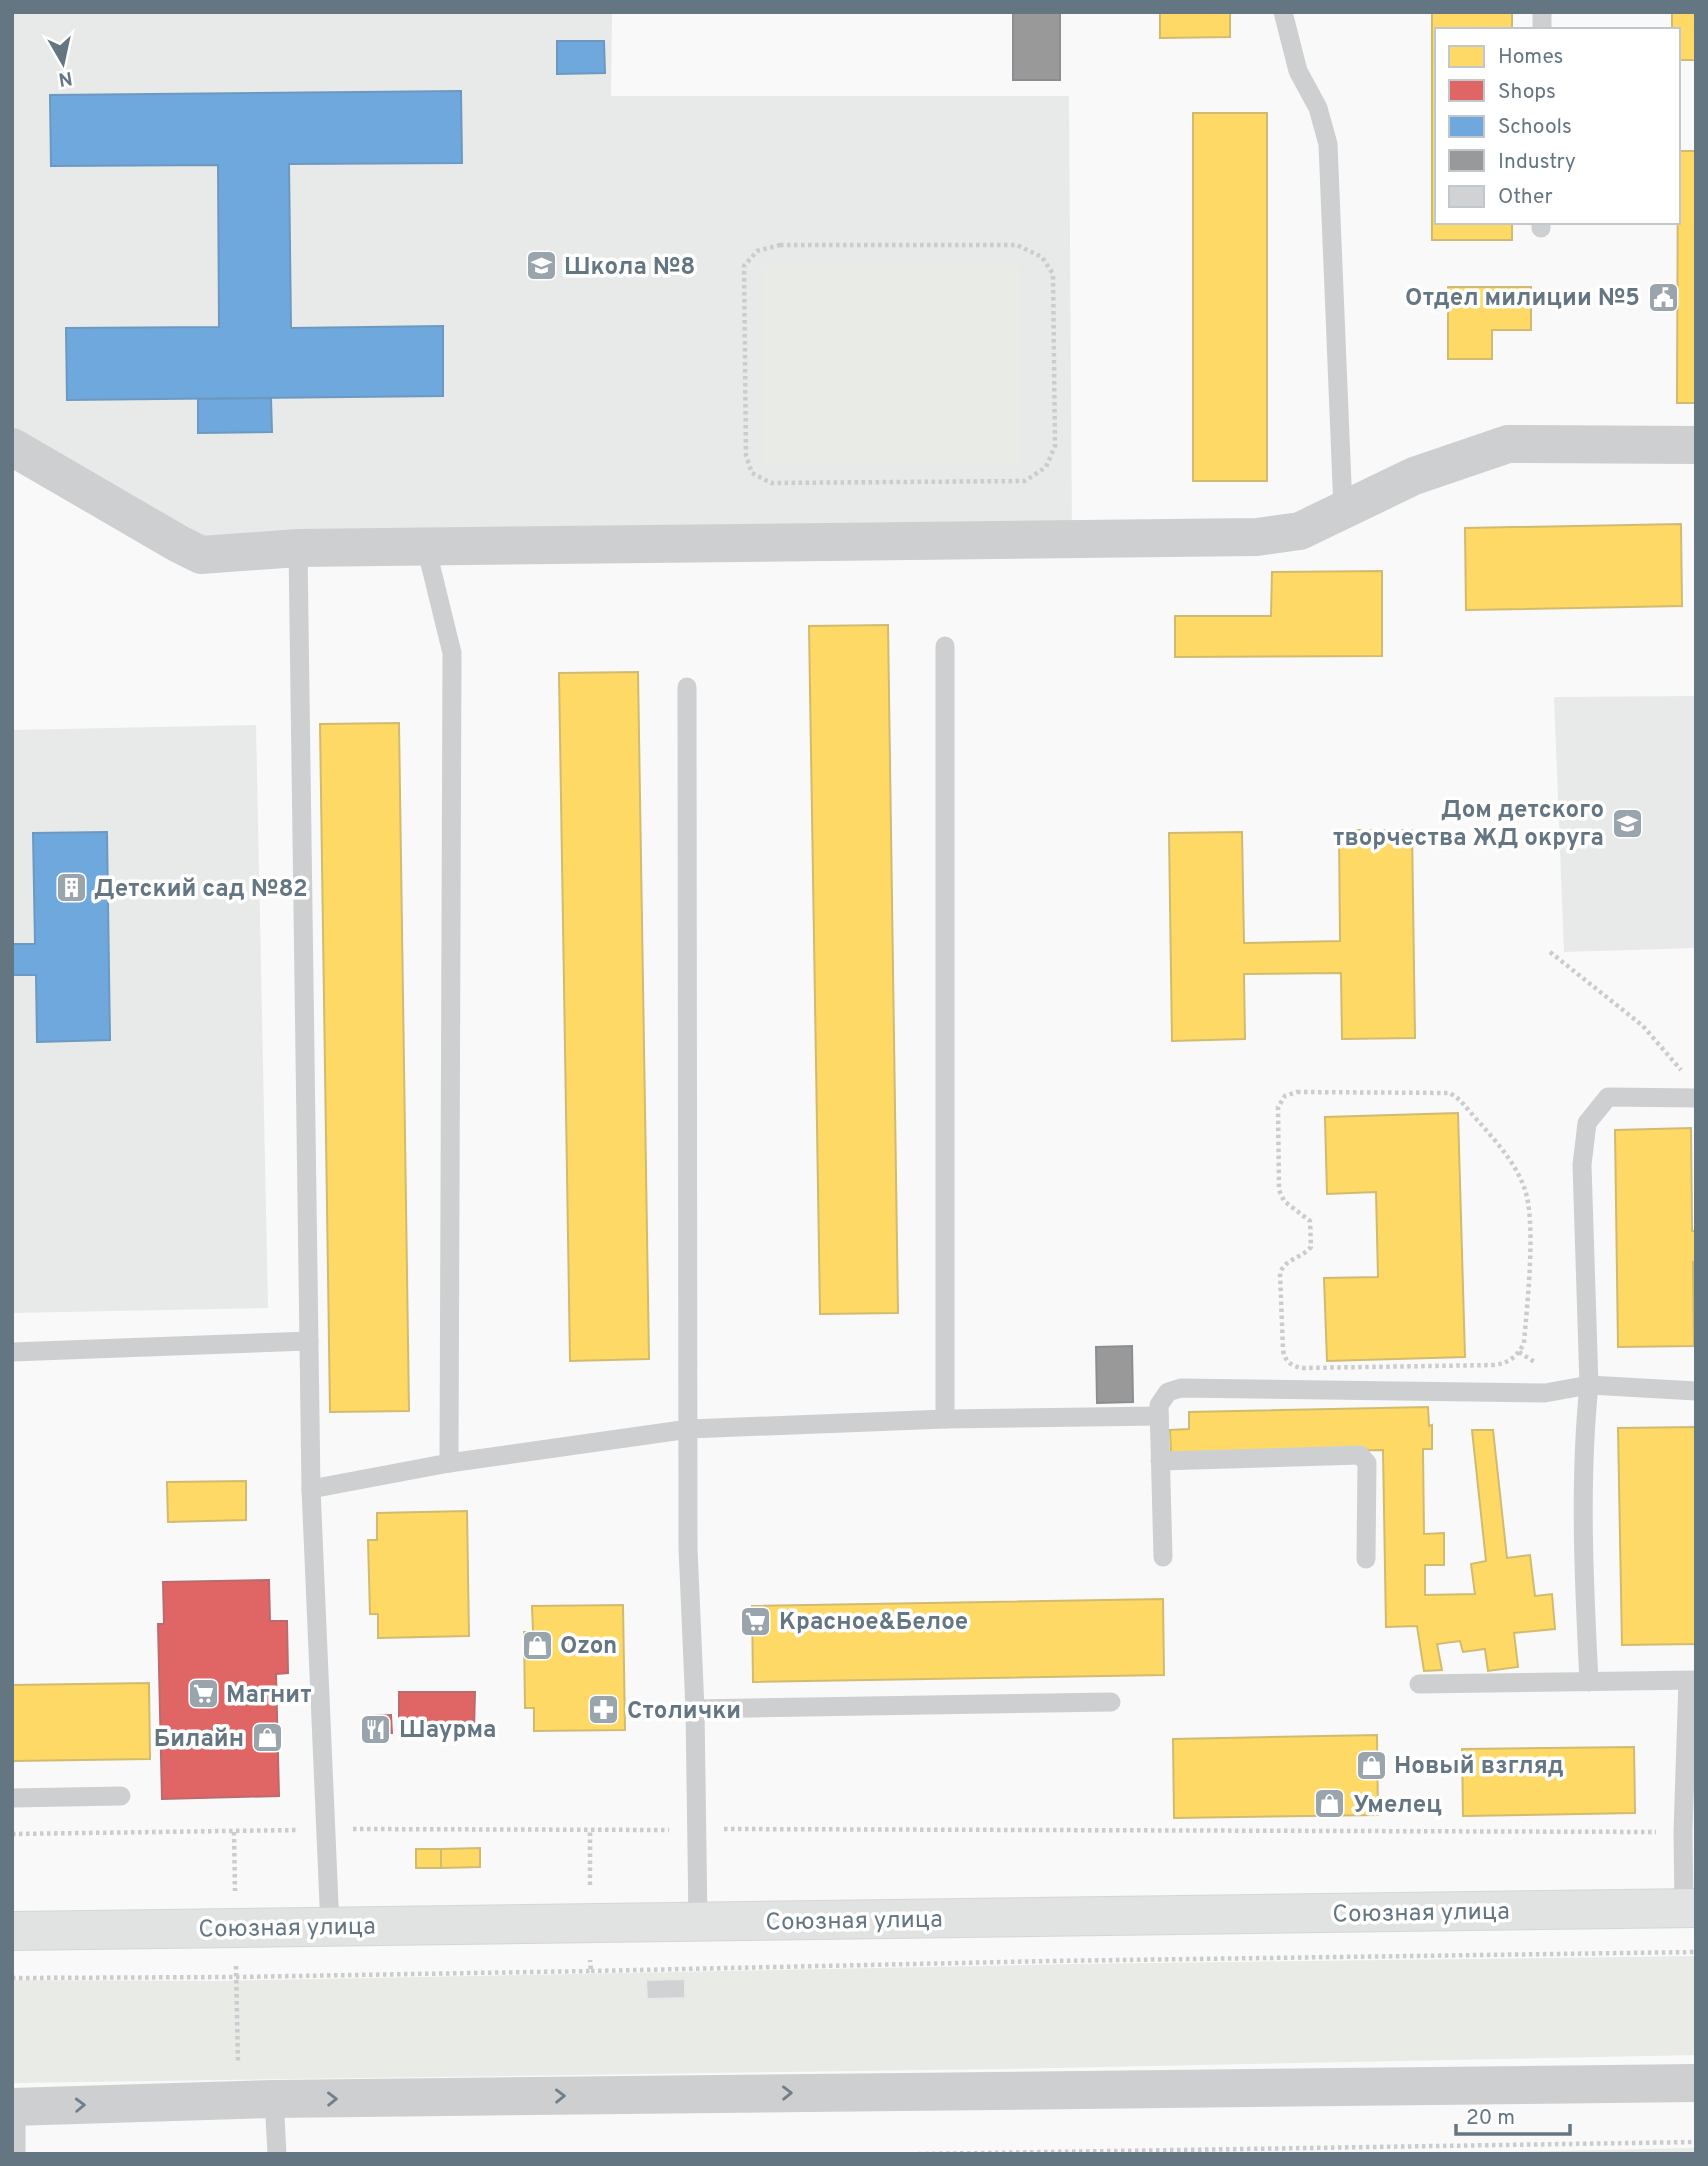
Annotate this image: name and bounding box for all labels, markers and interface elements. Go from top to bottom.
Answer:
north arrow [28,28,98,98]
legend [1435,28,1680,224]
text: Homes [1498,44,1563,71]
text: N [57,65,74,91]
text: Shops [1498,79,1556,106]
text: Schools [1498,114,1572,141]
text: Industry [1498,149,1576,176]
text: Other [1498,184,1553,211]
school or university icon: Школа №8 [524,249,558,283]
place label: Школа №8 [564,253,695,283]
public building icon: Отдел милиции №5 [1646,280,1680,314]
place label: Отдел милиции №5 [1405,284,1640,314]
place label: Дом детского творчества ЖД округа [1333,796,1604,854]
school or university icon: Дом детского творчества ЖД округа [1610,806,1644,840]
building icon: Детский сад №82 [54,871,88,905]
place label: Детский сад №82 [94,875,308,905]
supermarket icon: Красное&Белое [739,1604,773,1638]
place label: Красное&Белое [779,1608,968,1638]
shop icon: Ozon [520,1628,554,1662]
place label: Ozon [560,1632,617,1662]
supermarket icon: Магнит [186,1677,220,1711]
place label: Магнит [226,1681,312,1711]
pharmacy icon: Столички [587,1693,621,1727]
place label: Столички [627,1697,741,1727]
restaurant icon: Шаурма [359,1712,393,1746]
place label: Шаурма [399,1716,496,1746]
shop icon: Билайн [250,1721,284,1755]
place label: Билайн [154,1725,244,1755]
shop icon: Новый взгляд [1354,1748,1388,1782]
place label: Новый взгляд [1394,1752,1564,1782]
shop icon: Умелец [1313,1787,1347,1821]
place label: Умелец [1353,1791,1442,1821]
street label: Союзная улица [1332,1897,1510,1931]
street label: Союзная улица [765,1905,943,1939]
street label: Союзная улица [198,1912,376,1946]
one-way arrow [782,2086,793,2101]
one-way arrow [555,2088,566,2104]
one-way arrow [327,2091,338,2106]
scale bar [1456,2092,1570,2136]
one-way arrow [75,2097,86,2112]
text: 20 m [1466,2105,1515,2132]

